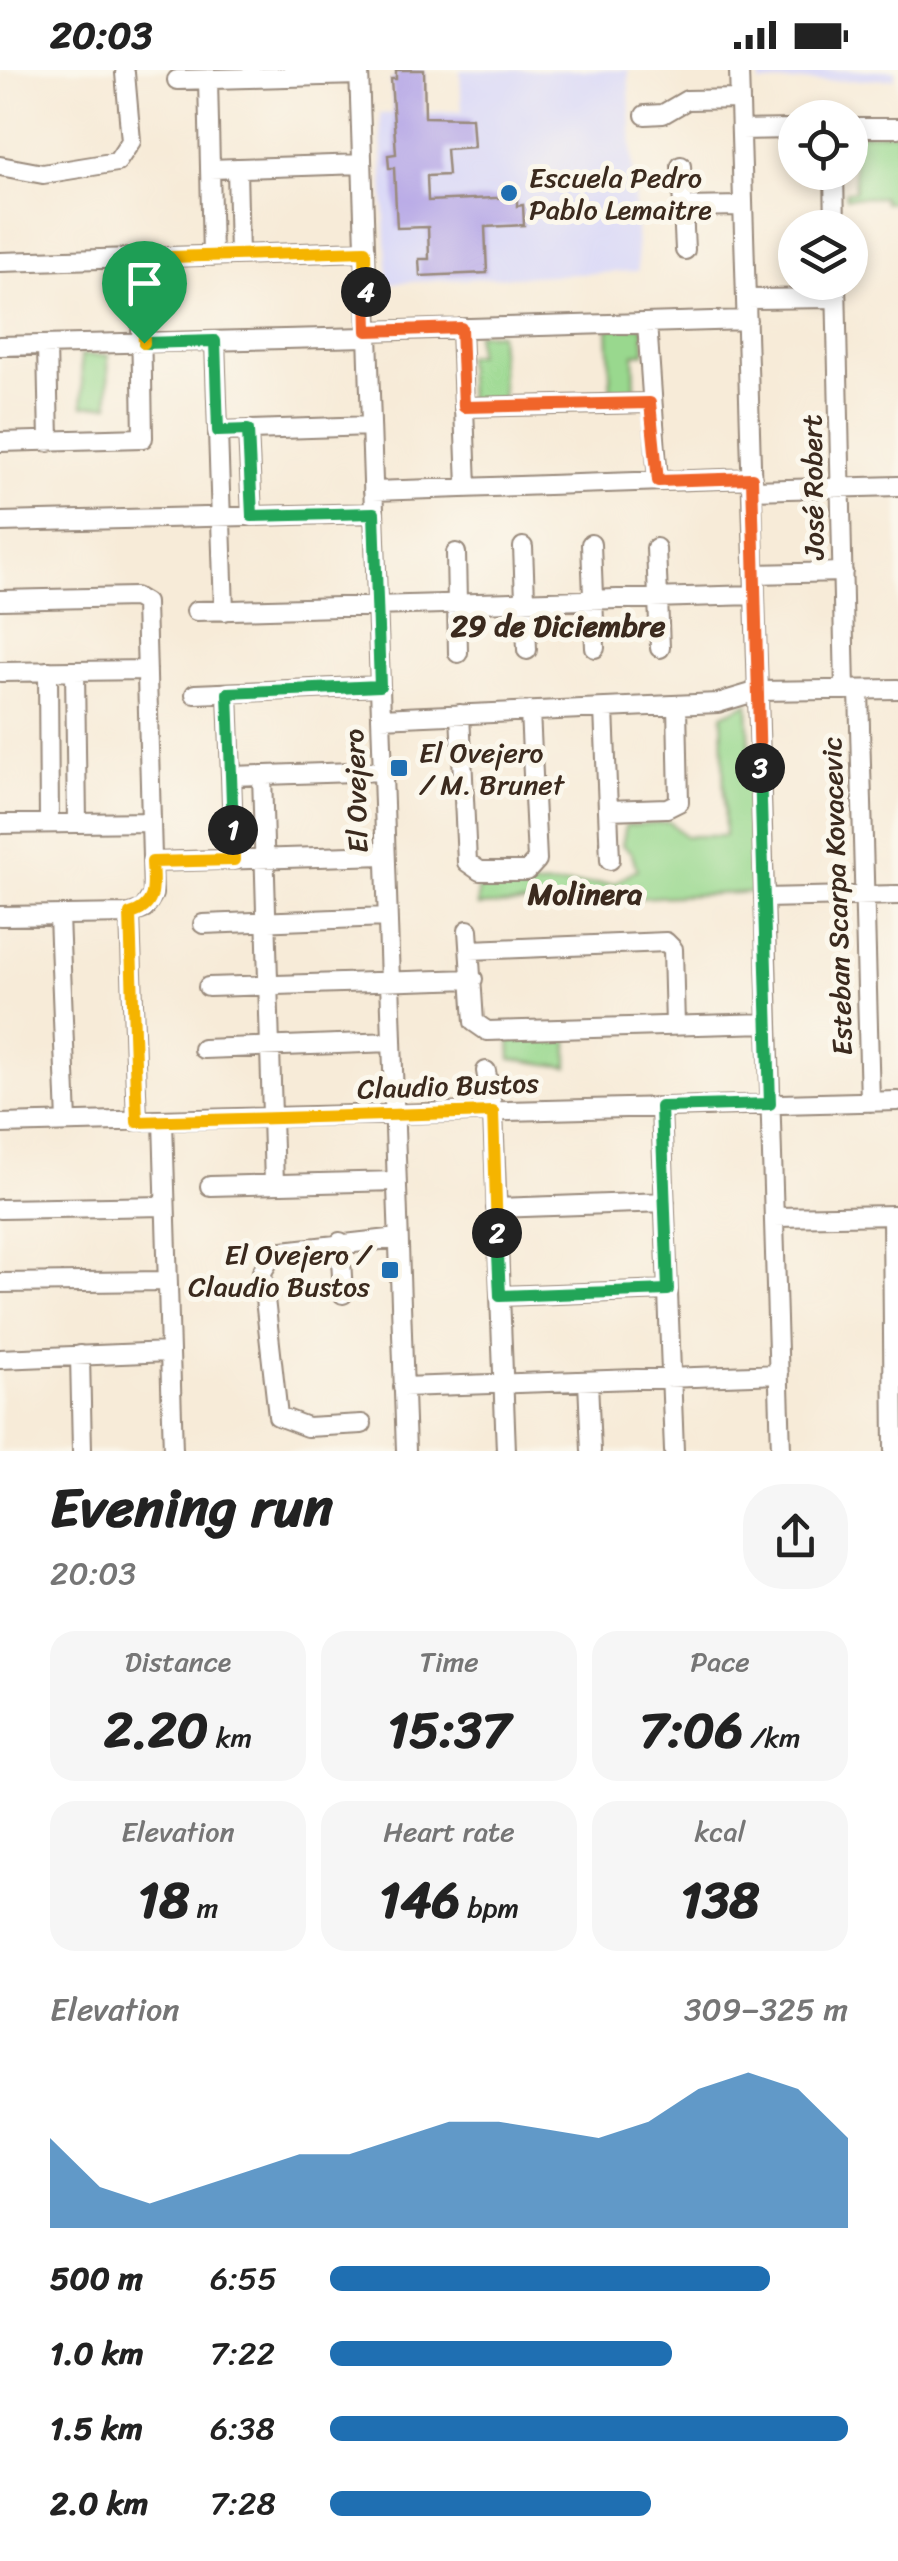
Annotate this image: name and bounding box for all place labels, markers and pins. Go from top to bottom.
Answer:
place label: Escuela Pedro Pablo Lemaitre [529,153,712,234]
marker: Escuela Pedro Pablo Lemaitre [498,182,520,204]
pin [102,241,187,344]
pin: 4 [341,267,391,317]
place label: El Ovejero / M. Brunet [419,728,566,809]
pin: 3 [735,743,785,793]
marker: El Ovejero / M. Brunet [388,757,410,779]
pin: 1 [208,805,258,855]
pin: 2 [472,1208,522,1258]
place label: El Ovejero / Claudio Bustos [188,1230,373,1311]
marker: El Ovejero / Claudio Bustos [379,1259,401,1281]

